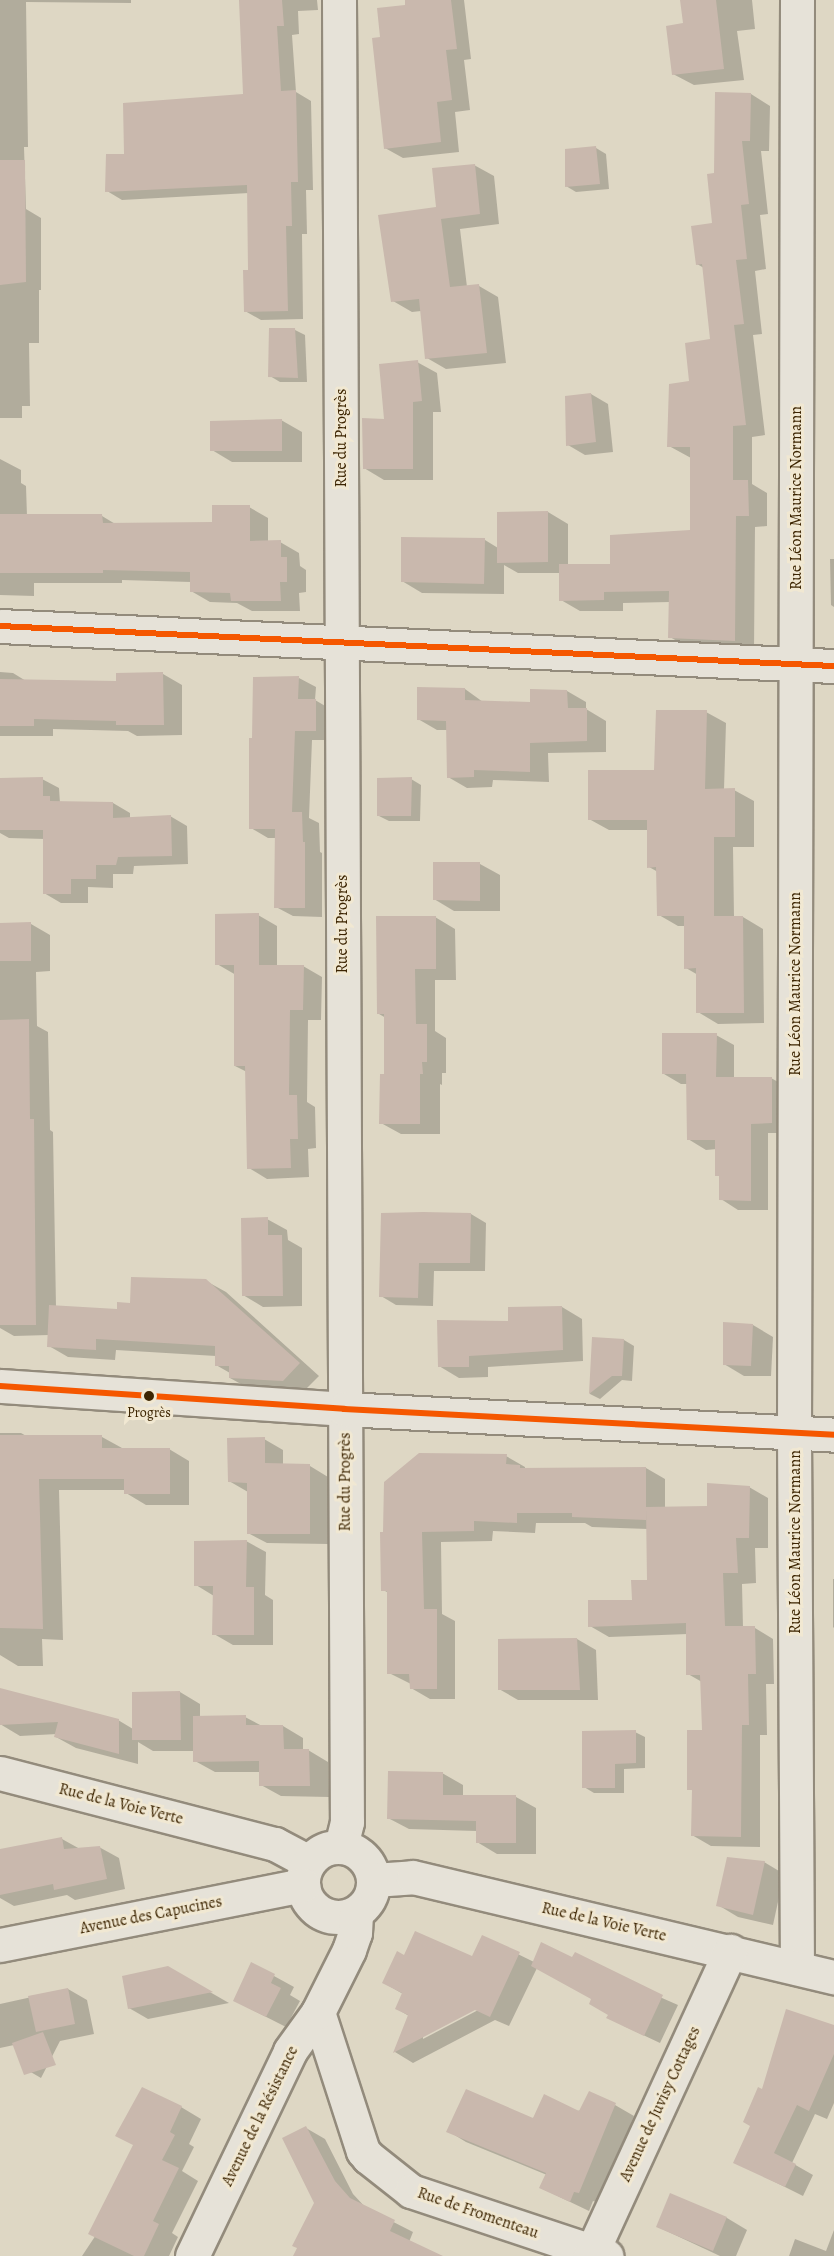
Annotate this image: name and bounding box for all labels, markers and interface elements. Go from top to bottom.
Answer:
street label: Rue du Progrès [331,389,351,487]
street label: Rue Léon Maurice Normann [786,406,806,590]
street label: Rue du Progrès [332,875,352,973]
street label: Rue Léon Maurice Normann [785,892,805,1076]
marker: Progrès [143,1390,155,1402]
place label: Progrès [127,1405,171,1421]
street label: Rue du Progrès [335,1433,355,1531]
street label: Rue Léon Maurice Normann [785,1450,805,1634]
street label: Rue de la Voie Verte [57,1779,185,1829]
street label: Avenue des Capucines [78,1892,224,1938]
street label: Rue de la Voie Verte [540,1898,668,1946]
street label: Avenue de Juvisy Cottages [616,2023,704,2185]
street label: Avenue de la Résistance [218,2043,302,2189]
street label: Rue de Fromenteau [415,2183,541,2243]

